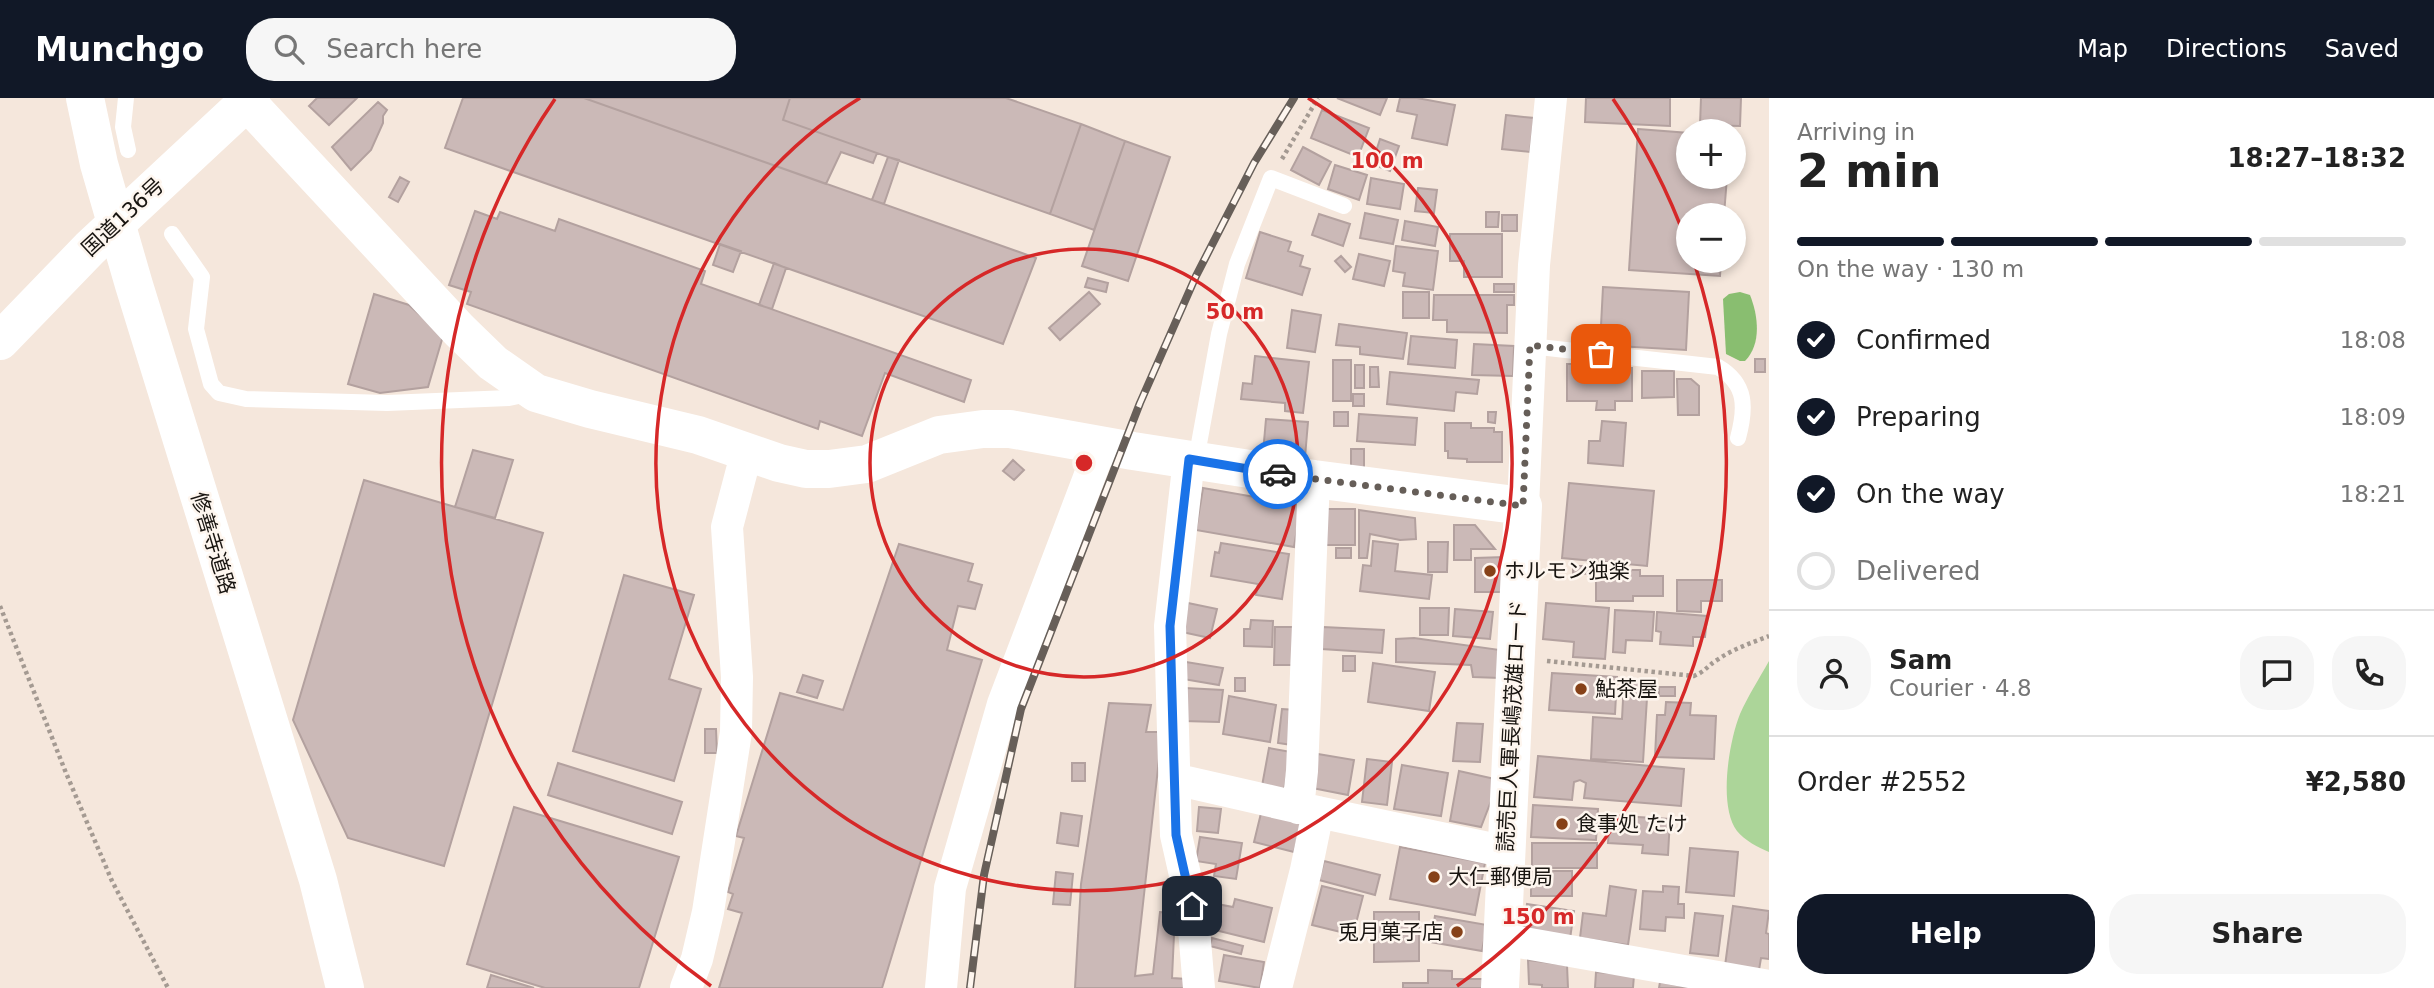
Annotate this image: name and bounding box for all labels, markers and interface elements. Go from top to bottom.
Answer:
search box [246,18,736,81]
text: Munchgo [35,30,204,69]
icon: search [270,30,308,68]
text: Search here [326,34,482,64]
text: Map [2077,35,2128,63]
text: Directions [2166,35,2287,63]
text: Saved [2325,35,2399,63]
map controls [1676,119,1746,273]
button: + [1676,119,1746,189]
text: Arriving in [1797,119,1915,145]
text: 18:27–18:32 [2227,143,2406,173]
text: 2 min [1797,144,1941,198]
text: 100 m [1350,149,1424,173]
street label: 国道136号 [77,173,169,261]
button: − [1676,203,1746,273]
text: On the way · 130 m [1797,256,2024,282]
text: 50 m [1206,300,1264,324]
icon: check [1797,321,1835,359]
pin [1571,324,1631,384]
text: Confirmed [1856,325,1991,355]
text: 18:08 [2340,327,2406,353]
icon: bag [1582,335,1620,373]
icon: check [1797,398,1835,436]
text: Preparing [1856,402,1981,432]
text: 18:09 [2340,404,2406,430]
courier [1243,439,1313,509]
centre of rings [1072,451,1096,475]
icon: car [1259,455,1297,493]
icon: check [1797,475,1835,513]
text: On the way [1856,479,2005,509]
text: 18:21 [2340,481,2406,507]
street label: 修善寺道路 [186,489,240,597]
text: Delivered [1856,556,1980,586]
place label: ホルモン独楽 [1504,559,1630,583]
marker: ホルモン独楽 [1482,563,1498,579]
street label: 読売巨人軍長嶋茂雄ロード [1493,600,1531,852]
button: person [1797,636,1871,710]
button: chat [2240,636,2314,710]
button: phone [2332,636,2406,710]
text: Sam [1889,645,1952,675]
text: Courier · 4.8 [1889,675,2032,701]
place label: 鮎茶屋 [1595,677,1658,701]
marker: 鮎茶屋 [1573,681,1589,697]
text: Order #2552 [1797,767,1967,797]
text: ¥2,580 [2306,767,2406,797]
place label: 食事処 たけ [1576,812,1688,836]
marker: 食事処 たけ [1554,816,1570,832]
place label: 大仁郵便局 [1448,865,1553,889]
marker: 大仁郵便局 [1426,869,1442,885]
pin [1162,876,1222,936]
icon: home [1173,887,1211,925]
button: Help [1797,894,2095,974]
button: Share [2109,894,2406,974]
text: 150 m [1501,905,1575,929]
place label: 兎月菓子店 [1338,920,1443,944]
marker: 兎月菓子店 [1449,924,1465,940]

